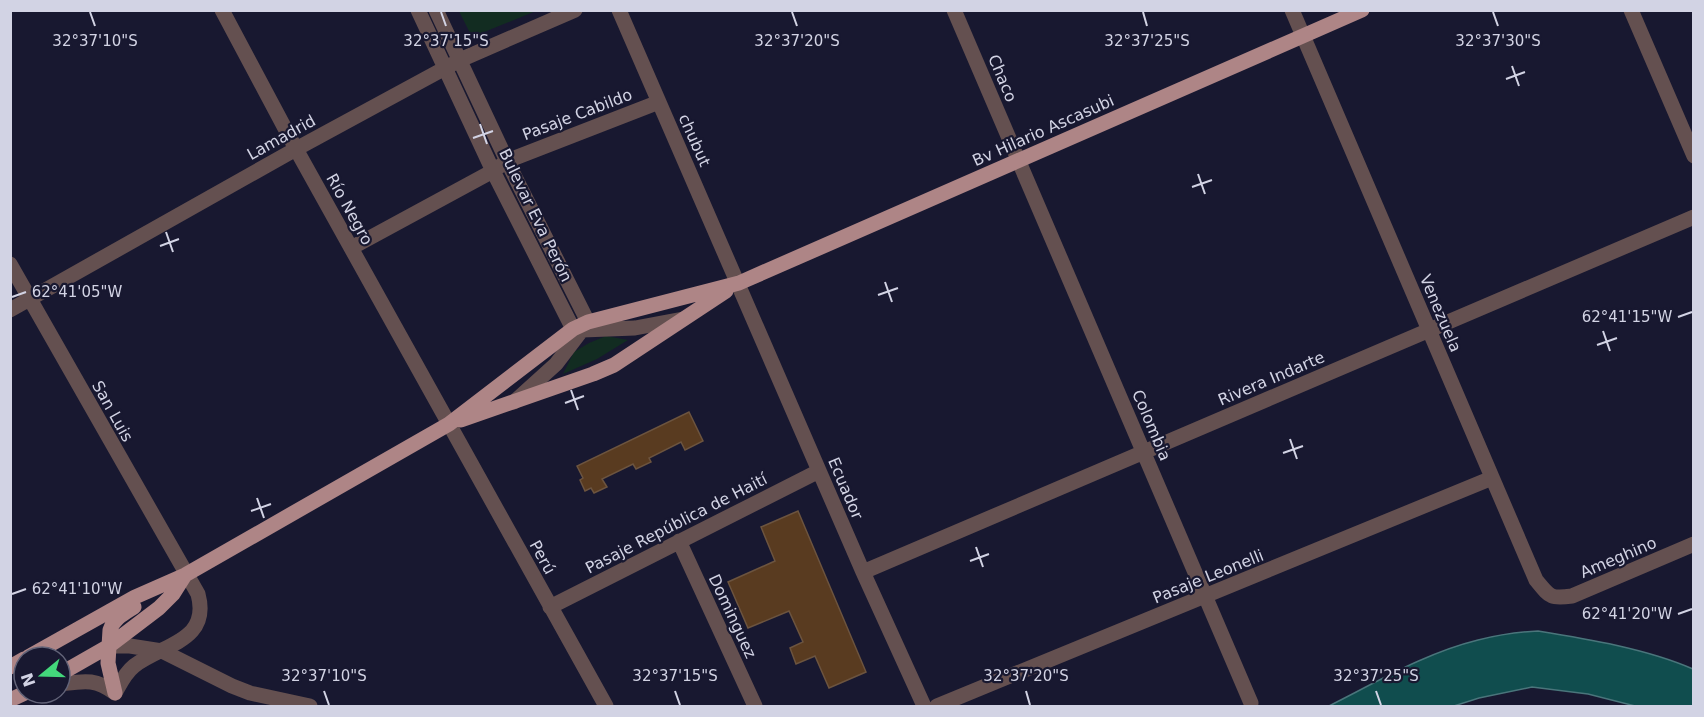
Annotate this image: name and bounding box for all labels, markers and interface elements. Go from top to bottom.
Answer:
text: 32°37'10"S [52,32,138,50]
text: 32°37'15"S [403,32,489,50]
text: 32°37'20"S [754,32,840,50]
text: 32°37'25"S [1104,32,1190,50]
text: 32°37'30"S [1455,32,1541,50]
street label: Chaco [984,52,1021,105]
street label: Pasaje Cabildo [520,85,635,144]
street label: Bv Hilario Ascasubi [969,91,1117,170]
street label: Lamadrid [244,111,319,164]
street label: chubut [675,111,715,169]
street label: Bulevar Eva Perón [495,145,576,285]
street label: Río Negro [322,170,377,248]
street label: Venezuela [1416,272,1465,355]
text: 62°41'05"W [32,283,122,301]
text: 62°41'15"W [1582,308,1672,326]
street label: Rivera Indarte [1215,347,1327,409]
street label: San Luis [88,377,137,445]
street label: Colombia [1128,387,1175,464]
street label: Ecuador [824,454,867,522]
street label: Pasaje República de Haití [582,469,771,578]
street label: Ameghino [1577,533,1659,582]
street label: Perú [526,537,560,577]
street label: Pasaje Leonelli [1150,546,1266,607]
street label: Dominguez [705,571,760,661]
text: 62°41'10"W [32,580,122,598]
text: 62°41'20"W [1582,605,1672,623]
north arrow [12,645,72,705]
text: 32°37'10"S [281,667,367,685]
text: 32°37'15"S [632,667,718,685]
text: 32°37'20"S [983,667,1069,685]
text: 32°37'25"S [1333,667,1419,685]
text: N [17,670,39,689]

